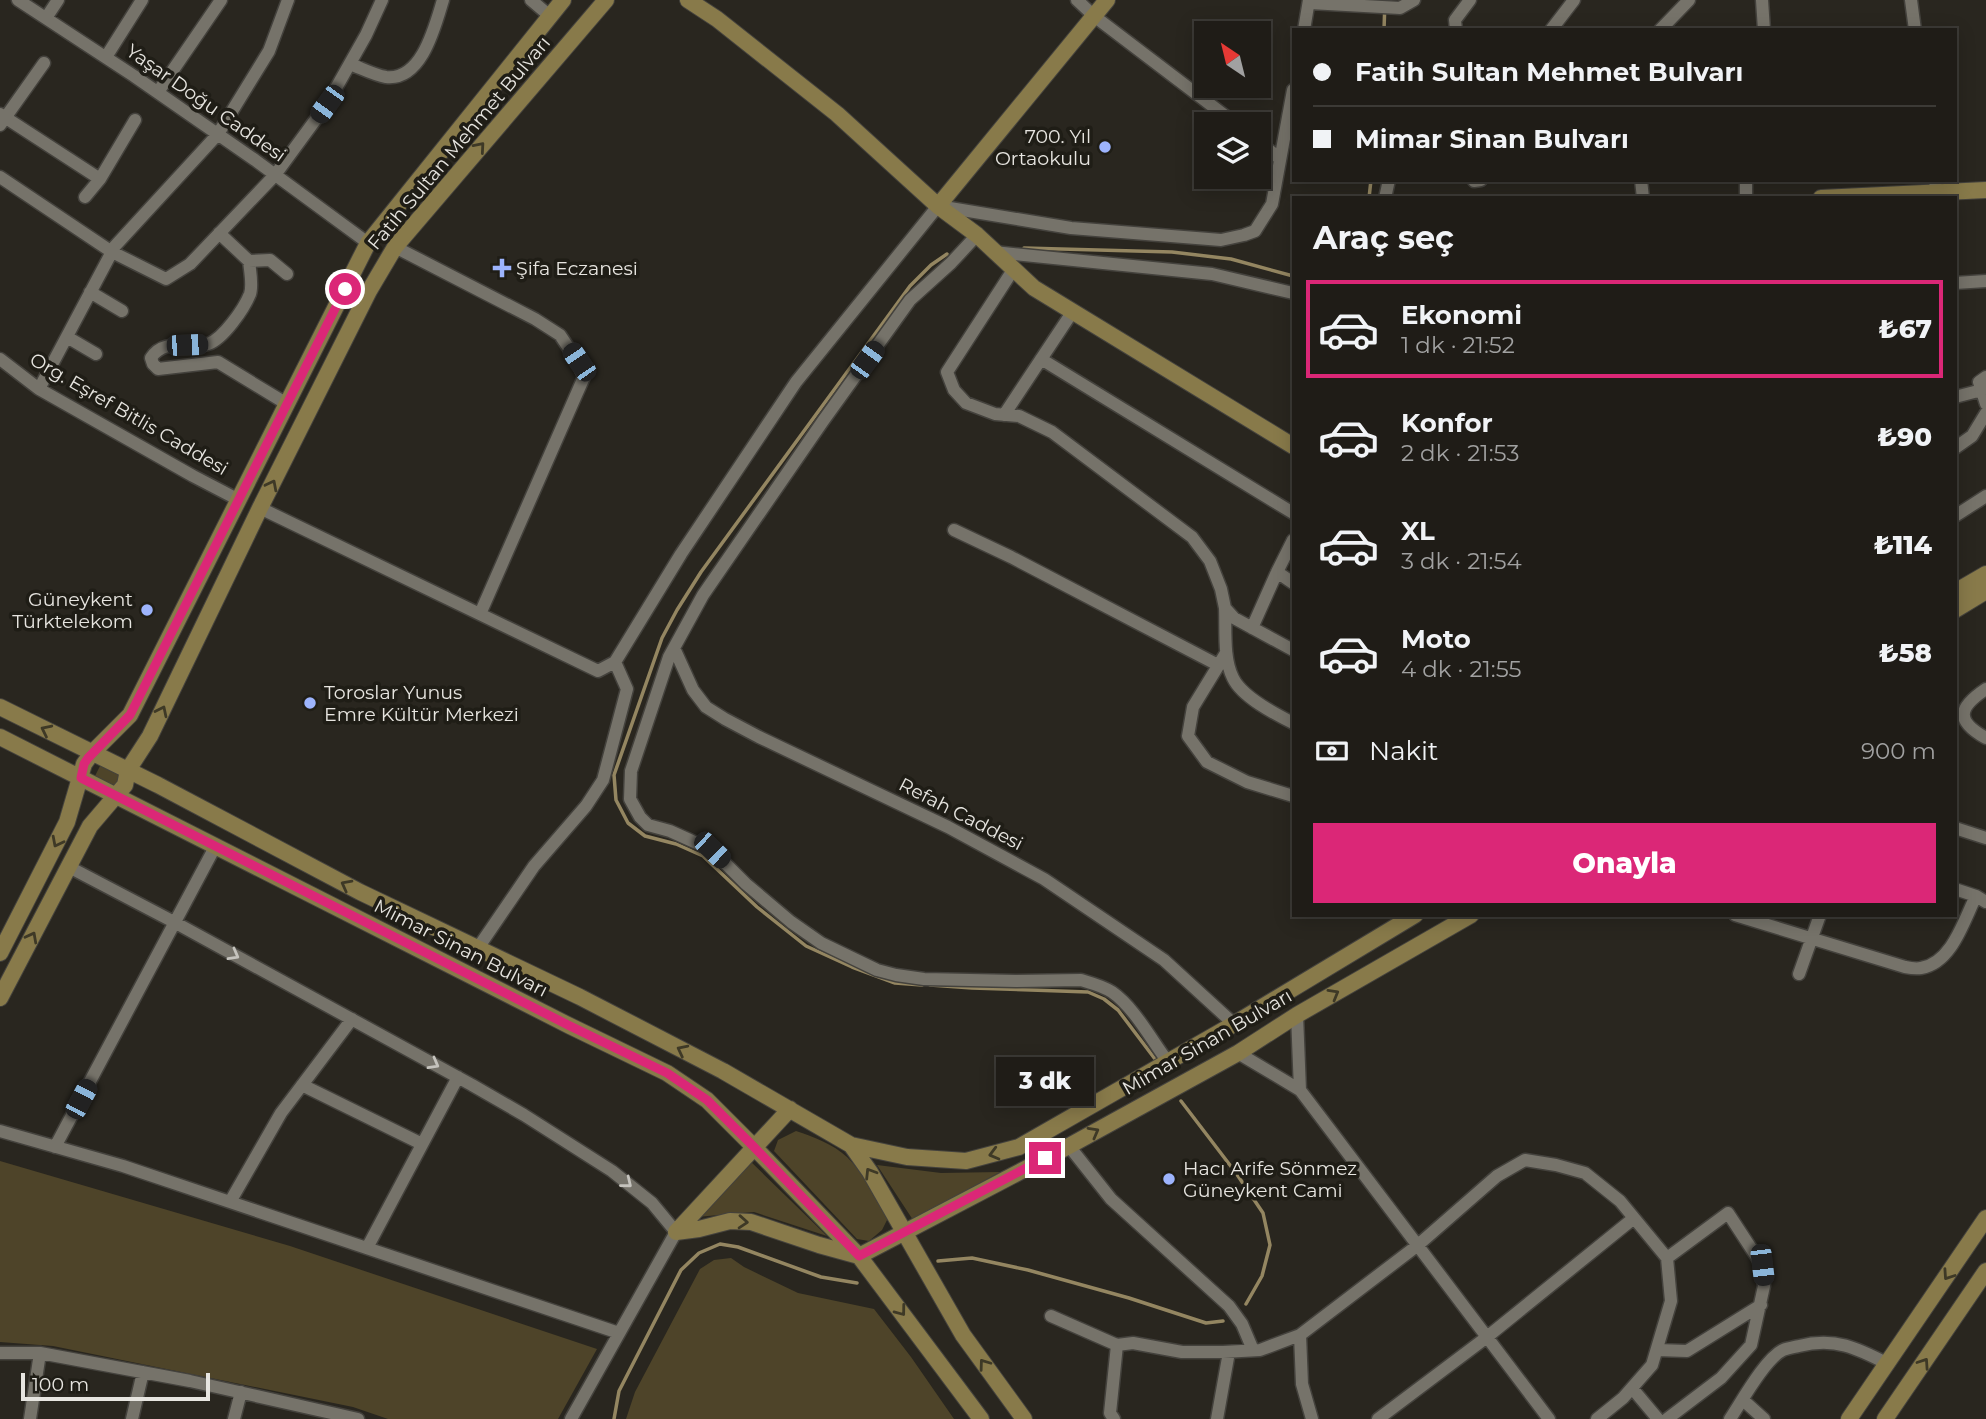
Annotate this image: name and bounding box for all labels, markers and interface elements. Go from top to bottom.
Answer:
north arrow [1194,21,1270,98]
map controls [1194,21,1271,189]
street label: Fatih Sultan Mehmet Bulvarı [363,31,555,255]
street label: Yaşar Doğu Caddesi [122,39,290,167]
text: Fatih Sultan Mehmet Bulvarı [1355,56,1743,88]
car [307,81,348,127]
button: layers [1194,112,1271,189]
text: Mimar Sinan Bulvarı [1355,123,1629,155]
place label: 700. Yıl Ortaokulu [995,125,1091,170]
marker: 700. Yıl Ortaokulu [1097,139,1113,155]
one-way arrow [472,143,484,156]
text: Araç seç [1313,218,1454,257]
place label: Şifa Eczanesi [516,257,638,280]
marker: Şifa Eczanesi [494,260,510,276]
route start [329,273,361,305]
icon: car [1317,298,1380,361]
text: Ekonomi [1401,299,1522,331]
text: ₺67 [1879,313,1932,345]
text: 1 dk · 21:52 [1401,331,1515,359]
car [166,334,209,356]
car [847,337,888,383]
car [559,339,600,385]
street label: Org. Eşref Bitlis Caddesi [26,348,232,480]
icon: car [1317,406,1380,469]
text: Konfor [1401,407,1493,439]
text: ₺90 [1877,421,1932,453]
text: 2 dk · 21:53 [1401,439,1519,467]
one-way arrow [264,480,278,492]
icon: car [1317,514,1380,577]
text: XL [1401,515,1435,547]
text: ₺114 [1874,529,1932,561]
text: 3 dk · 21:54 [1401,547,1522,575]
place label: Güneykent Türktelekom [12,588,133,633]
marker: Güneykent Türktelekom [139,602,155,618]
icon: car [1317,622,1380,685]
text: Moto [1401,623,1471,655]
text: ₺58 [1879,637,1932,669]
text: 4 dk · 21:55 [1401,655,1522,683]
place label: Toroslar Yunus Emre Kültür Merkezi [324,681,519,726]
marker: Toroslar Yunus Emre Kültür Merkezi [302,695,318,711]
one-way arrow [153,706,167,718]
one-way arrow [41,725,53,739]
icon: cash [1313,732,1351,770]
text: Nakit [1369,735,1438,767]
text: 900 m [1861,737,1936,765]
street label: Refah Caddesi [895,773,1027,855]
button: Onayla [1313,823,1936,903]
car [690,828,735,872]
one-way arrow [51,835,65,847]
one-way arrow [341,880,353,893]
street label: Mimar Sinan Bulvarı [370,894,552,1002]
one-way arrow [23,932,37,944]
one-way arrow [227,947,239,960]
street label: Mimar Sinan Bulvarı [1118,984,1296,1100]
one-way arrow [1326,989,1339,1002]
one-way arrow [677,1044,689,1058]
one-way arrow [427,1056,439,1069]
callout: 3 dk [996,1056,1094,1106]
text: 3 dk [1019,1067,1071,1095]
car [62,1076,101,1122]
one-way arrow [1087,1127,1100,1140]
route end [1029,1142,1061,1174]
one-way arrow [988,1146,1000,1160]
place label: Hacı Arife Sönmez Güneykent Cami [1183,1157,1357,1202]
one-way arrow [865,1168,878,1181]
marker: Hacı Arife Sönmez Güneykent Cami [1161,1171,1177,1187]
one-way arrow [619,1175,632,1187]
one-way arrow [738,1214,749,1229]
car [1750,1243,1775,1287]
one-way arrow [1944,1267,1956,1280]
one-way arrow [893,1303,905,1315]
one-way arrow [1916,1357,1929,1370]
one-way arrow [980,1359,992,1372]
scale bar [21,1370,210,1402]
text: 100 m [32,1373,89,1396]

